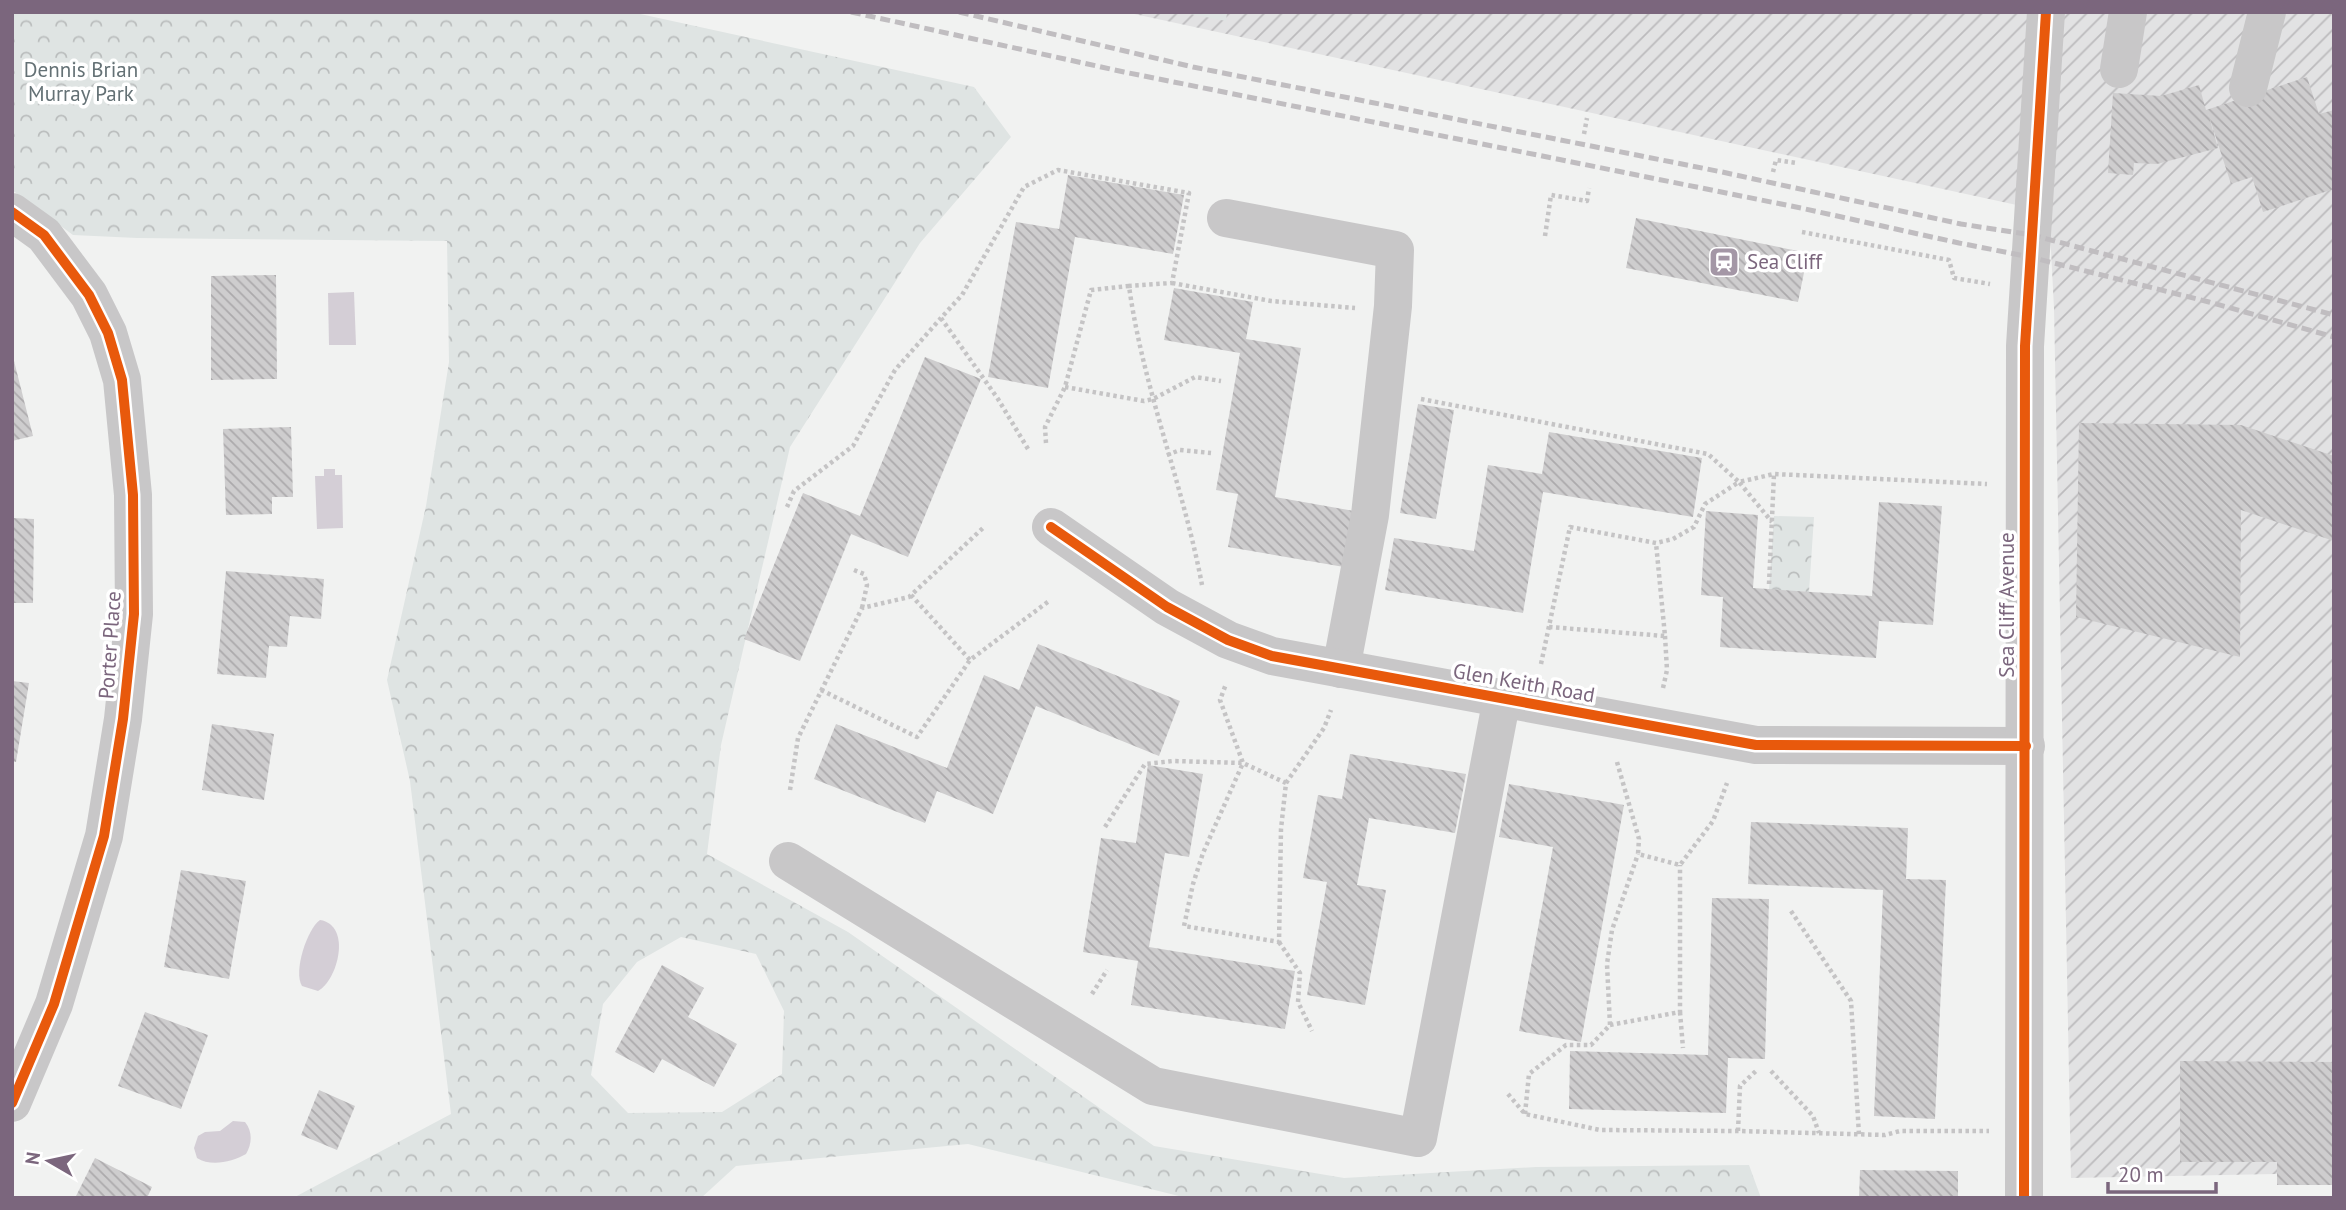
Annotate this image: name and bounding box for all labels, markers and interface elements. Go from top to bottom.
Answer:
park label: Dennis Brian Murray Park [24,56,138,107]
station icon: Sea Cliff [1707,245,1741,279]
place label: Sea Cliff [1747,248,1823,275]
street label: Sea Cliff Avenue [1993,532,2020,678]
street label: Porter Place [92,590,127,700]
street label: Glen Keith Road [1451,657,1597,708]
north arrow [14,1126,84,1196]
text: N [19,1150,45,1166]
scale bar [2108,1150,2216,1194]
text: 20 m [2118,1161,2164,1188]

